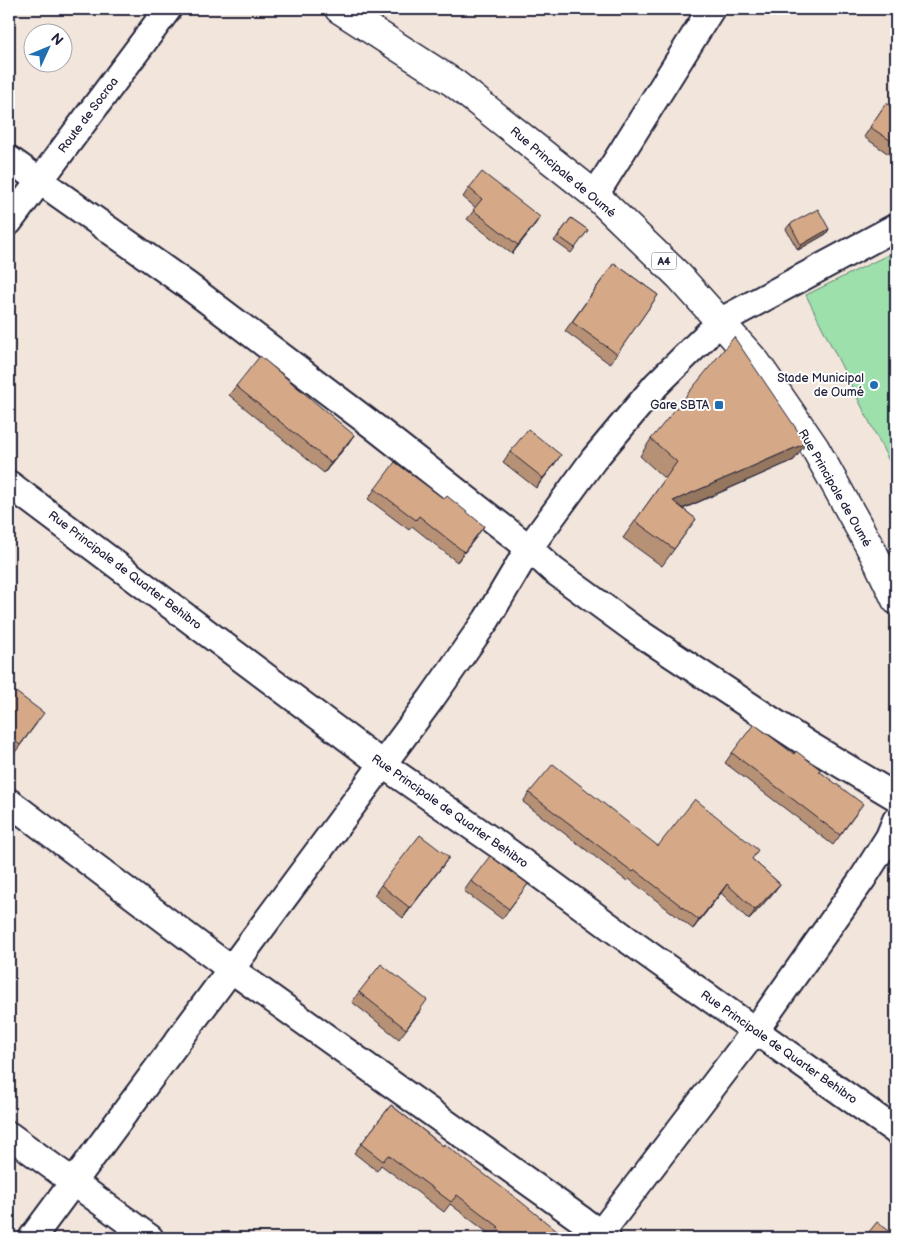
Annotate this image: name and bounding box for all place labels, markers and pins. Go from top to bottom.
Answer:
place label: Stade Municipal de Oumé [777,371,864,400]
marker: Stade Municipal de Oumé [868,379,880,391]
place label: Gare SBTA [650,398,710,413]
marker: Gare SBTA [713,399,725,411]

